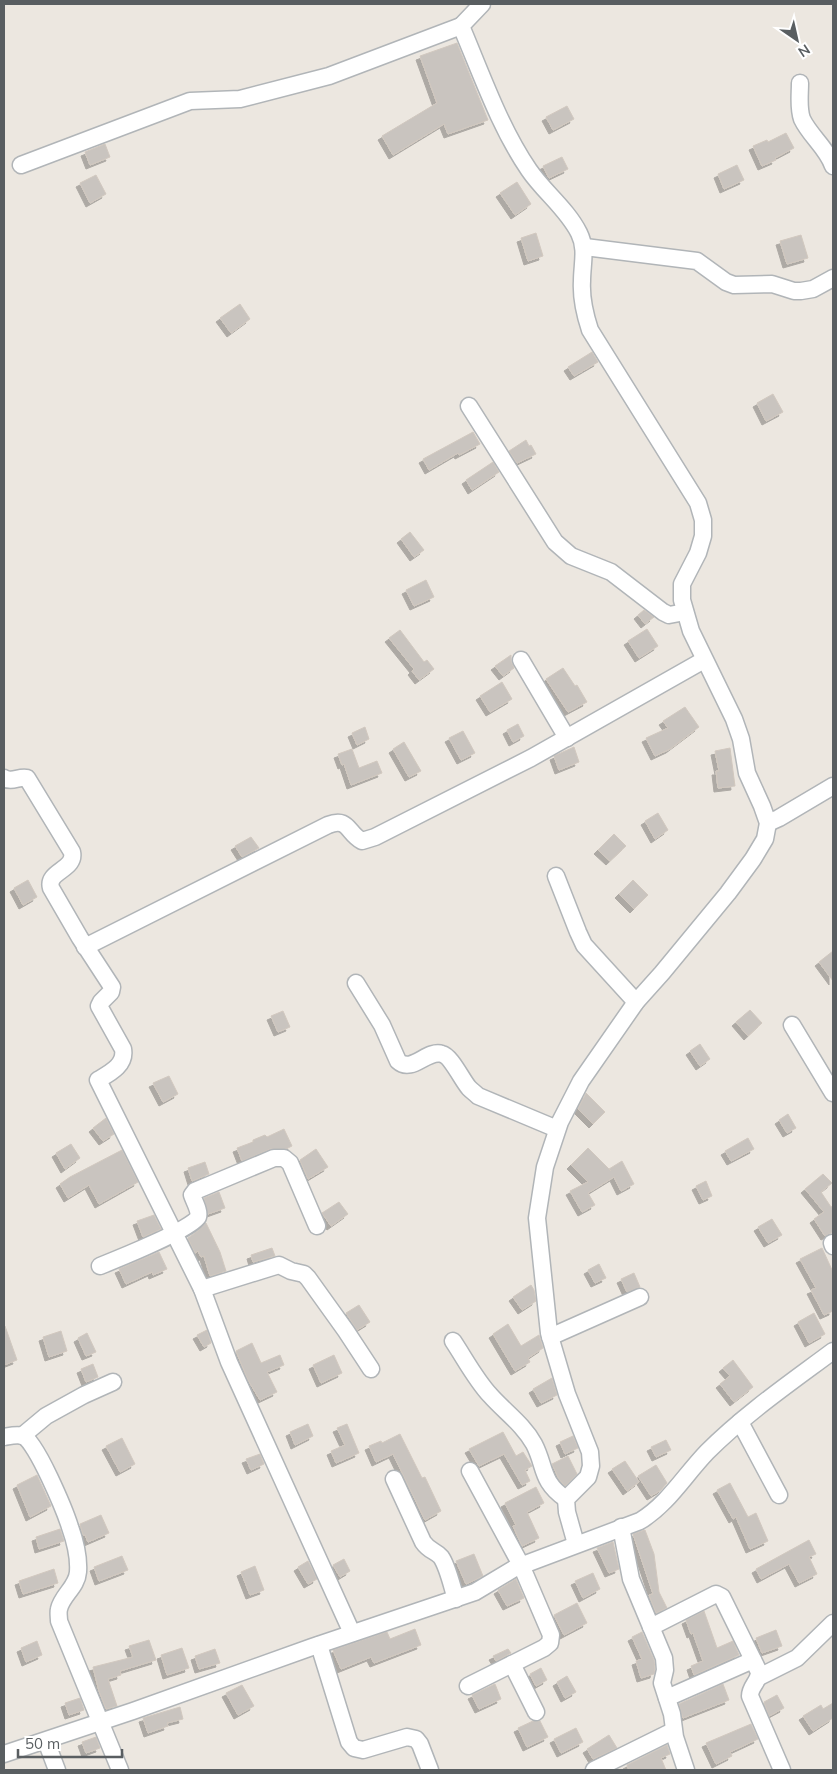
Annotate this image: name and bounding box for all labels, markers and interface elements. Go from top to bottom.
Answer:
north arrow [772,15,822,65]
text: N [795,40,814,61]
scale bar [18,1726,121,1758]
text: 50 m [25,1734,60,1753]

